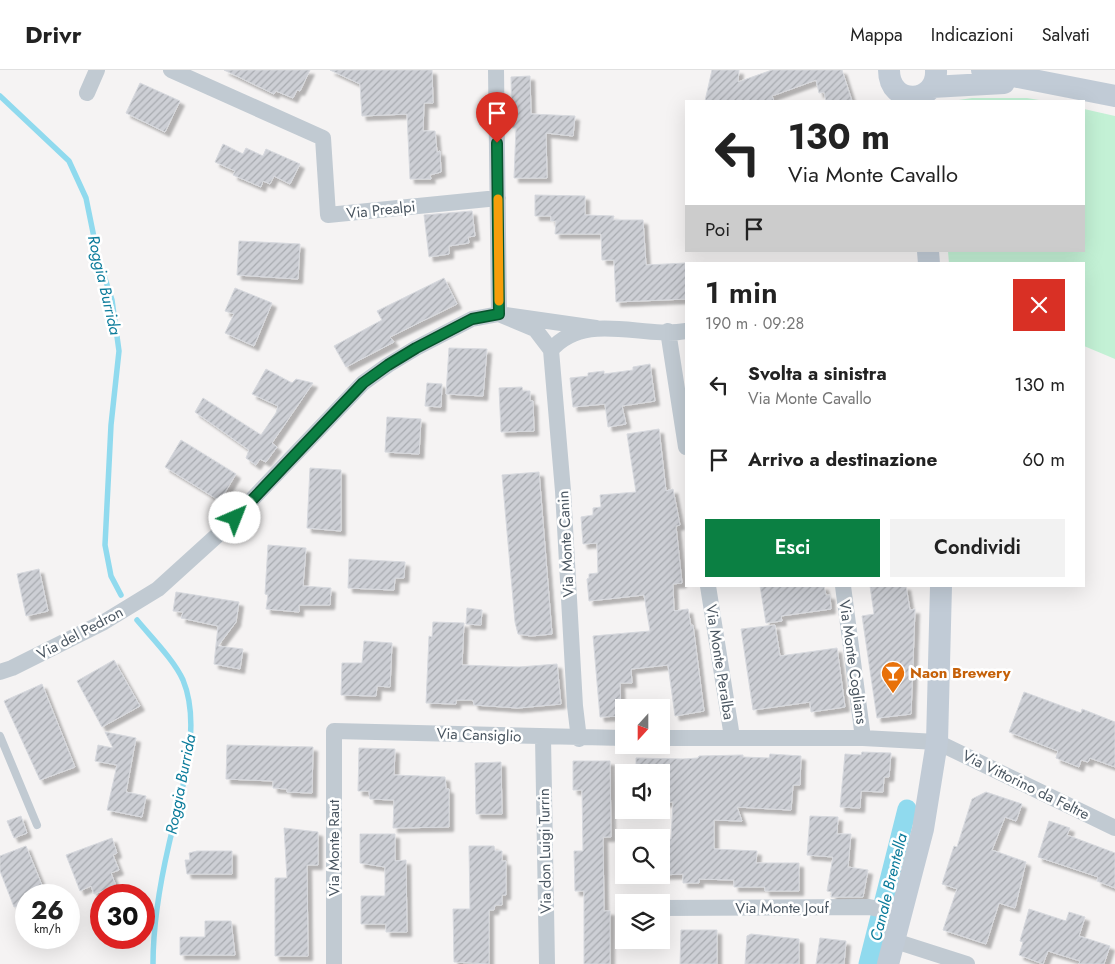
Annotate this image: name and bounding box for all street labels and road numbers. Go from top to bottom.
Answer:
street label: Via Prealpi [345,195,417,225]
street label: Via Monte Canin [552,490,580,598]
street label: Via Monte Coglians [833,599,873,725]
street label: Via del Pedron [33,601,127,665]
street label: Via Monte Peralba [700,603,740,721]
street label: Via Cansiglio [436,723,522,747]
street label: Via Vittorino da Feltre [959,745,1094,825]
street label: Via don Luigi Turrin [533,788,557,914]
street label: Via Monte Raut [323,799,345,896]
street label: Via Monte Jouf [735,897,829,919]

